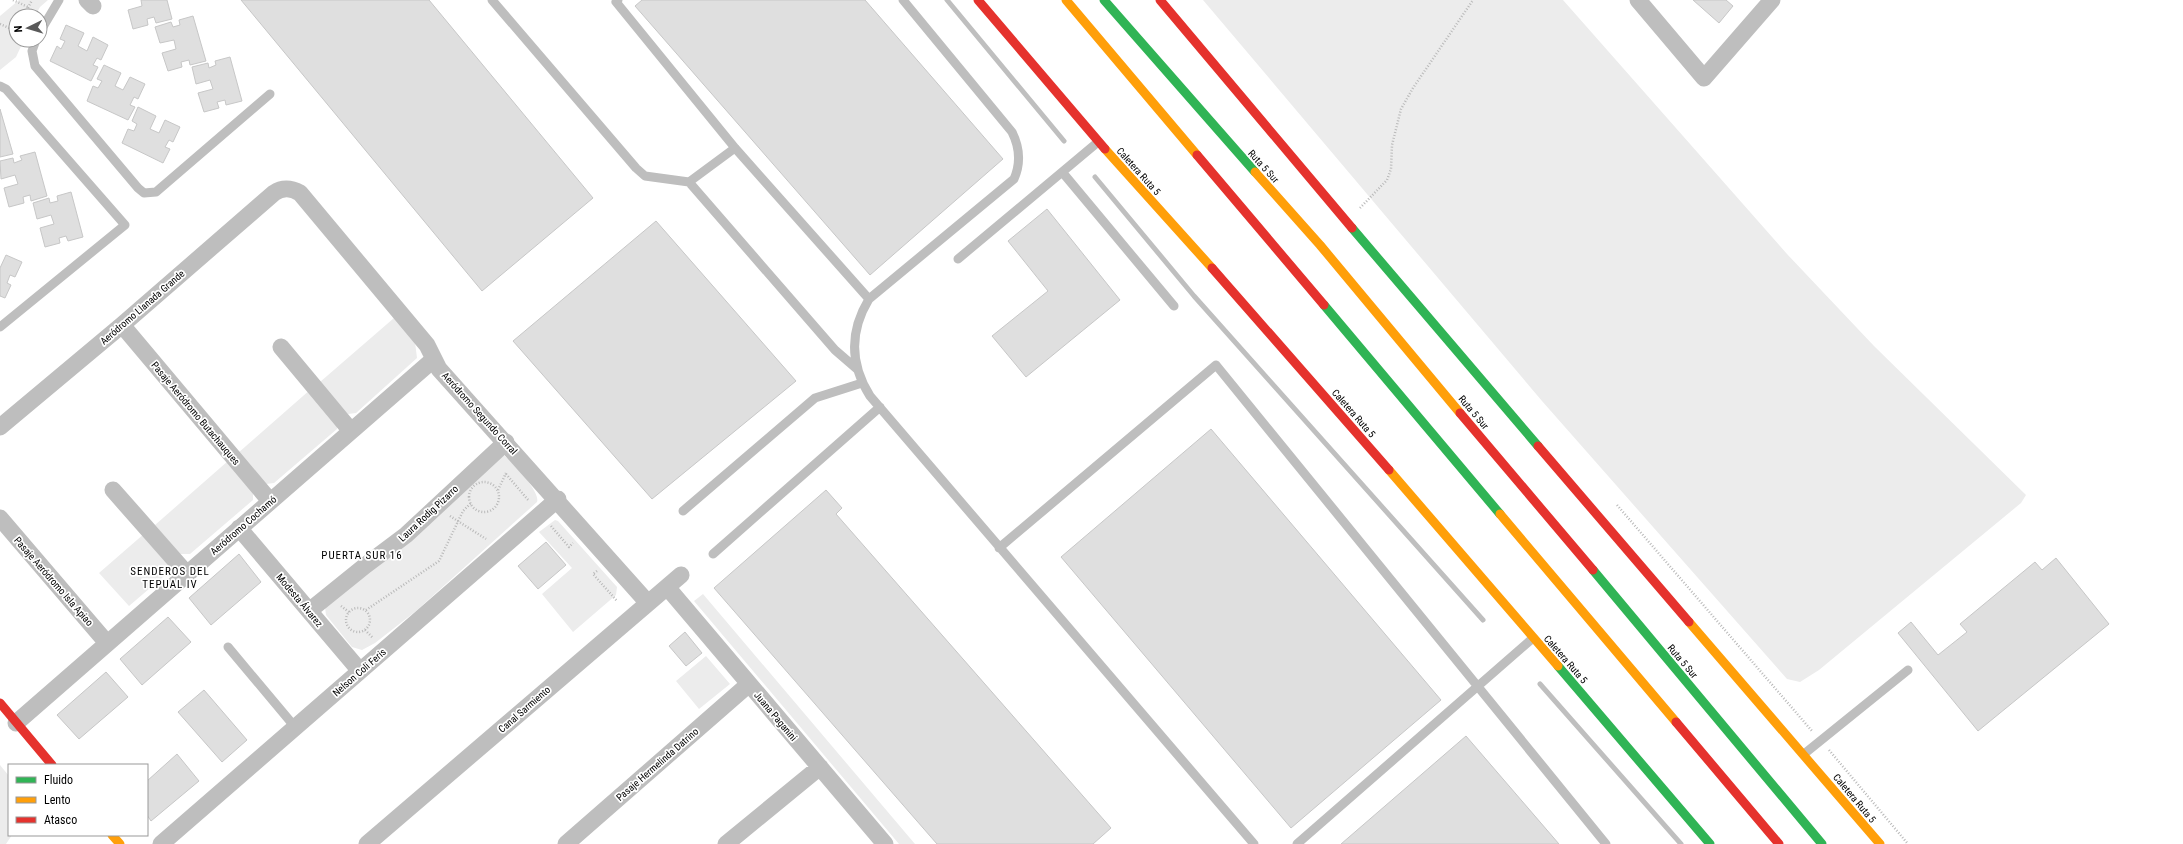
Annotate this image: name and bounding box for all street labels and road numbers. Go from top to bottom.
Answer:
street label: Caletera Ruta 5 [1114,145,1163,197]
street label: Ruta 5 Sur [1246,148,1281,185]
street label: Aeródromo Llanada Grande [98,268,187,347]
street label: Pasaje Aeródromo Butachauques [149,360,242,467]
street label: Aeródromo Segundo Corral [440,370,519,457]
street label: Caletera Ruta 5 [1330,387,1378,440]
street label: Ruta 5 Sur [1456,393,1491,431]
street label: Laura Rodig Pizarro [396,483,460,544]
street label: Aeródromo Cochamó [208,494,279,557]
street label: Pasaje Aeródromo Isla Apiao [12,535,95,628]
street label: Modesta Álvarez [274,571,326,629]
street label: Caletera Ruta 5 [1542,633,1590,686]
street label: Ruta 5 Sur [1665,642,1700,680]
street label: Nelson Coli Feris [331,646,388,698]
street label: Canal Sarmiento [496,684,552,735]
street label: Juana Paganini [752,690,799,743]
street label: Pasaje Hermelinda Datrino [614,726,701,803]
street label: Caletera Ruta 5 [1831,772,1878,825]

